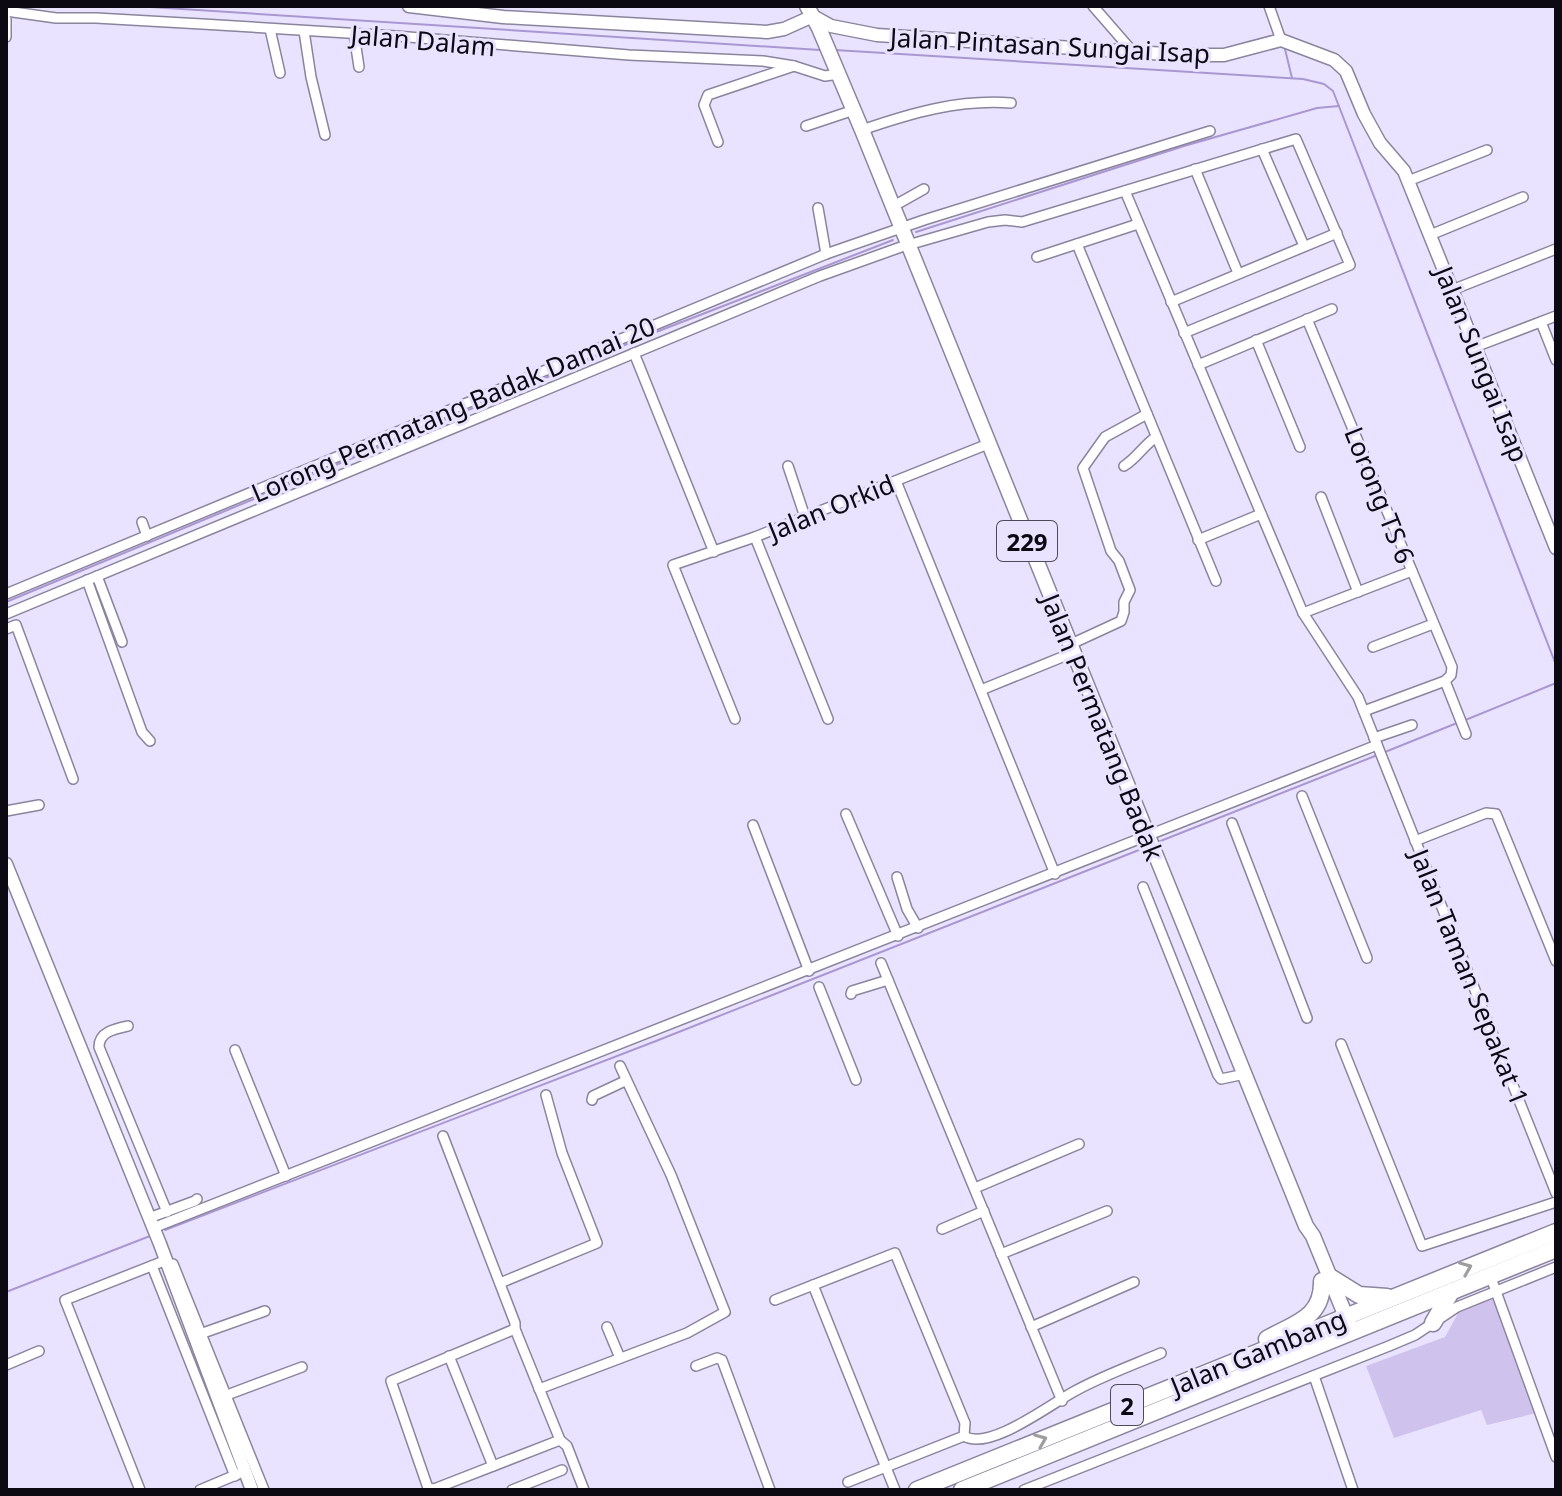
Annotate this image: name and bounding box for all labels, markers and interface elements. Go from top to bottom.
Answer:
street label: Jalan Dalam [346,15,497,64]
street label: Jalan Pintasan Sungai Isap [886,18,1211,71]
street label: Jalan Sungai Isap [1425,258,1538,467]
street label: Lorong Permatang Badak Damai 20 [246,307,660,511]
street label: Lorong TS 6 [1336,421,1424,569]
street label: Jalan Orkid [760,465,900,550]
road number: 229 [997,521,1057,561]
street label: Jalan Permatang Badak [1032,586,1173,866]
street label: Jalan Taman Sepakat 1 [1401,841,1538,1111]
one-way arrow [1458,1261,1472,1278]
street label: Jalan Gambang [1162,1300,1351,1405]
road number: 2 [1111,1385,1143,1425]
one-way arrow [1033,1434,1047,1450]

